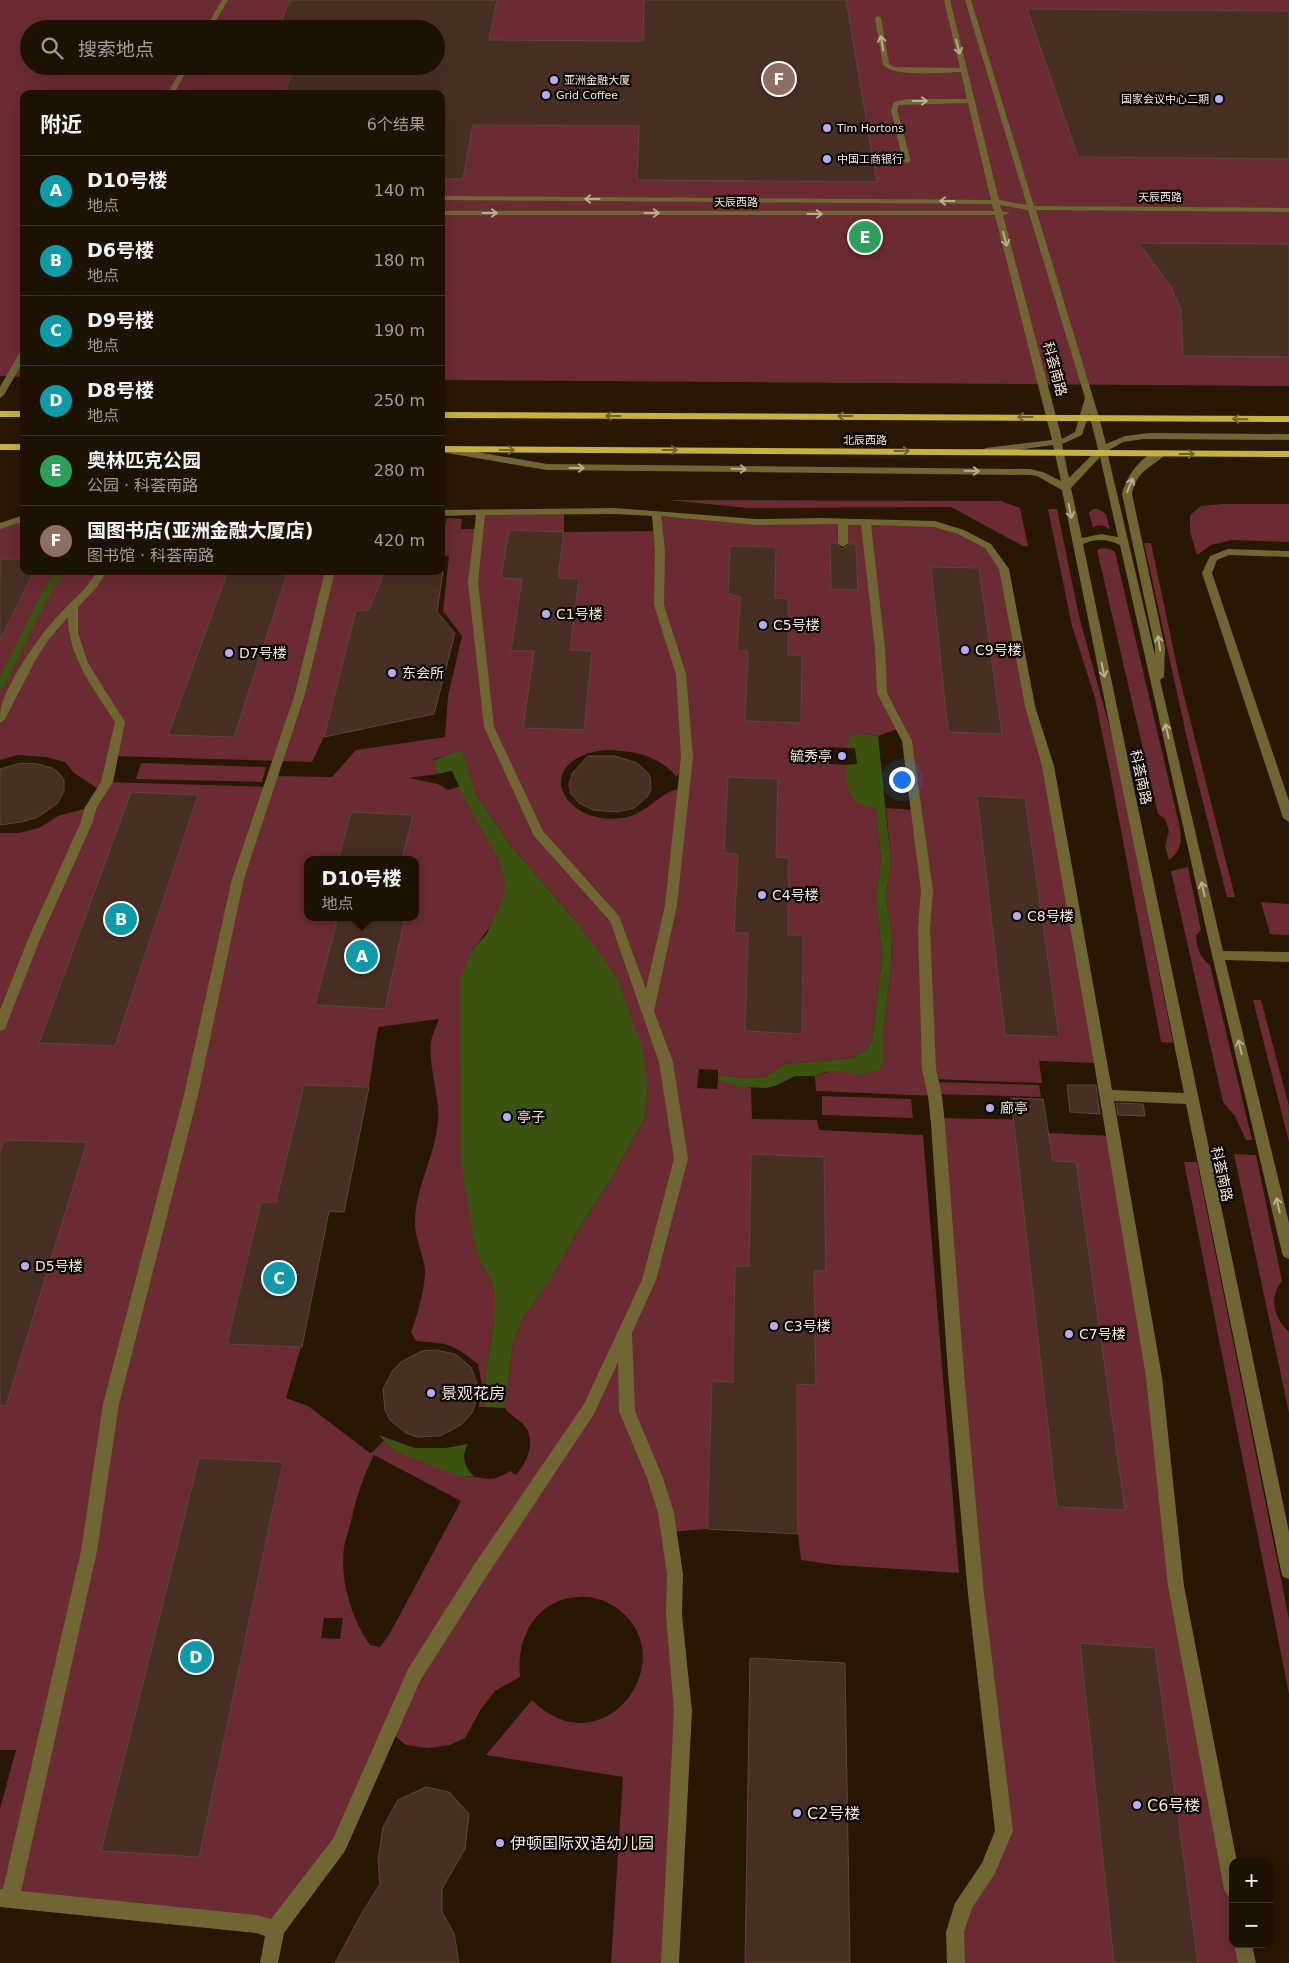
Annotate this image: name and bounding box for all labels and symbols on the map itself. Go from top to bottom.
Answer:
one-way arrow [877,35,887,51]
one-way arrow [954,39,963,55]
pin: F [763,60,795,98]
marker: 亚洲金融大厦 [548,74,560,86]
place label: 亚洲金融大厦 [564,74,630,87]
marker: Grid Coffee [540,89,552,101]
place label: Grid Coffee [556,89,618,102]
place label: 国家会议中心二期 [1121,93,1209,106]
marker: 国家会议中心二期 [1213,93,1225,105]
one-way arrow [912,96,928,106]
marker: Tim Hortons [821,122,833,134]
place label: Tim Hortons [836,122,904,135]
marker: 中国工商银行 [821,153,833,165]
place label: 中国工商银行 [837,153,903,166]
street label: 天辰西路 [1138,191,1182,204]
one-way arrow [584,194,600,204]
street label: 天辰西路 [714,196,758,209]
one-way arrow [939,196,956,206]
one-way arrow [482,208,498,218]
one-way arrow [644,208,660,218]
one-way arrow [806,209,823,219]
pin: E [849,218,881,256]
one-way arrow [1001,231,1010,247]
street label: 科荟南路 [1040,340,1070,398]
one-way arrow [605,411,622,421]
one-way arrow [838,411,854,421]
one-way arrow [1018,412,1034,422]
one-way arrow [1233,414,1249,424]
street label: 北辰西路 [843,434,887,447]
one-way arrow [499,445,515,455]
one-way arrow [662,445,678,455]
one-way arrow [894,446,910,456]
one-way arrow [1179,449,1195,459]
one-way arrow [568,463,584,473]
one-way arrow [730,464,747,474]
one-way arrow [963,466,979,476]
one-way arrow [1126,478,1135,493]
one-way arrow [1066,502,1076,518]
place label: C1号楼 [556,606,603,622]
marker: C1号楼 [540,608,552,620]
place label: C5号楼 [773,617,820,633]
marker: C5号楼 [757,619,769,631]
one-way arrow [1153,635,1163,651]
place label: C9号楼 [975,642,1022,658]
marker: C9号楼 [959,644,971,656]
place label: D7号楼 [239,645,287,661]
marker: D7号楼 [223,647,235,659]
one-way arrow [1099,661,1108,677]
place label: 东会所 [402,665,444,681]
marker: 东会所 [386,667,398,679]
one-way arrow [1162,723,1171,739]
place label: 毓秀亭 [790,748,832,764]
street label: 科荟南路 [1127,748,1155,806]
marker: 毓秀亭 [836,750,848,762]
your location [889,767,915,793]
one-way arrow [1198,882,1207,898]
place label: C4号楼 [772,887,819,903]
marker: C4号楼 [756,889,768,901]
pin: B [105,900,137,938]
place label: C8号楼 [1027,908,1074,924]
marker: C8号楼 [1011,910,1023,922]
pin: A [346,937,378,975]
one-way arrow [1235,1040,1244,1056]
place label: 廊亭 [1000,1100,1028,1116]
marker: 廊亭 [984,1102,996,1114]
place label: 亭子 [517,1109,545,1125]
marker: 亭子 [501,1111,513,1123]
street label: 科荟南路 [1208,1145,1236,1203]
one-way arrow [1273,1198,1282,1214]
place label: D5号楼 [35,1258,83,1274]
pin: C [263,1259,295,1297]
marker: D5号楼 [19,1260,31,1272]
place label: C3号楼 [784,1318,831,1334]
marker: C3号楼 [768,1320,780,1332]
place label: C7号楼 [1079,1326,1126,1342]
marker: C7号楼 [1063,1328,1075,1340]
place label: 景观花房 [441,1384,505,1403]
marker: 景观花房 [425,1387,437,1399]
pin: D [180,1638,212,1676]
place label: C6号楼 [1147,1796,1200,1815]
marker: C6号楼 [1131,1799,1143,1811]
place label: C2号楼 [807,1804,860,1823]
marker: C2号楼 [791,1807,803,1819]
place label: 伊顿国际双语幼儿园 [510,1834,654,1853]
marker: 伊顿国际双语幼儿园 [494,1837,506,1849]

